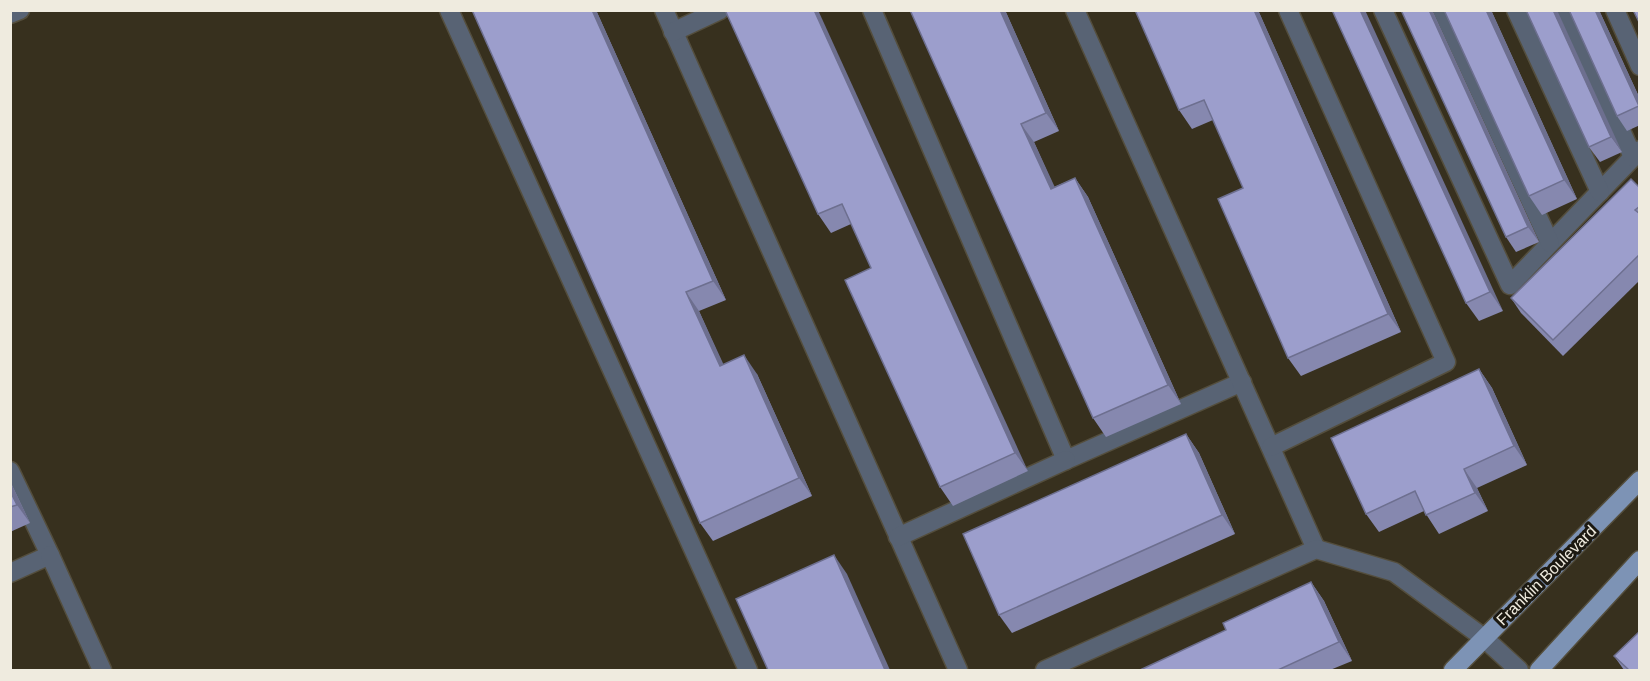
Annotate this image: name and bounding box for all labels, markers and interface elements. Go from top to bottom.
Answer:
street label: Franklin Boulevard [1493,522,1600,629]

